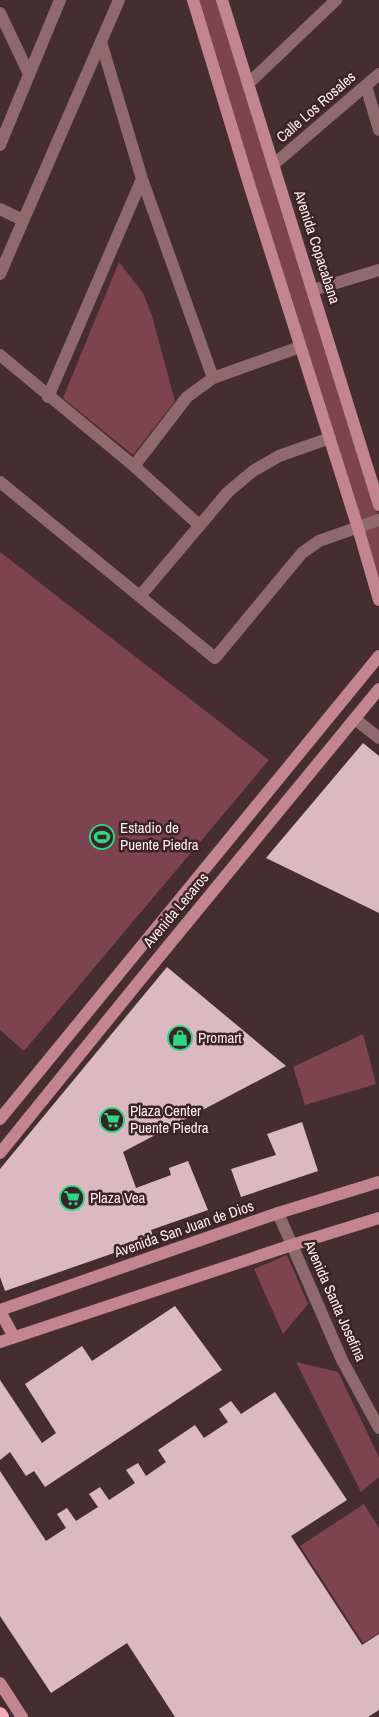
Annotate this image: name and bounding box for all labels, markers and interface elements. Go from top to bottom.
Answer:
street label: Calle Los Rosales [271,66,360,147]
street label: Avenida Copacabana [289,186,346,306]
place label: Estadio de Puente Piedra [120,817,199,855]
sports icon: Estadio de Puente Piedra [89,824,115,850]
street label: Avenida Lecaros [137,868,213,952]
shop icon: Promart [167,1025,193,1051]
place label: Promart [198,1027,242,1048]
place label: Plaza Center Puente Piedra [130,1100,209,1138]
supermarket icon: Plaza Center Puente Piedra [99,1107,125,1133]
supermarket icon: Plaza Vea [59,1185,85,1211]
place label: Plaza Vea [90,1187,146,1208]
street label: Avenida San Juan de Dios [110,1195,256,1263]
street label: Avenida Santa Josefina [299,1236,372,1365]

